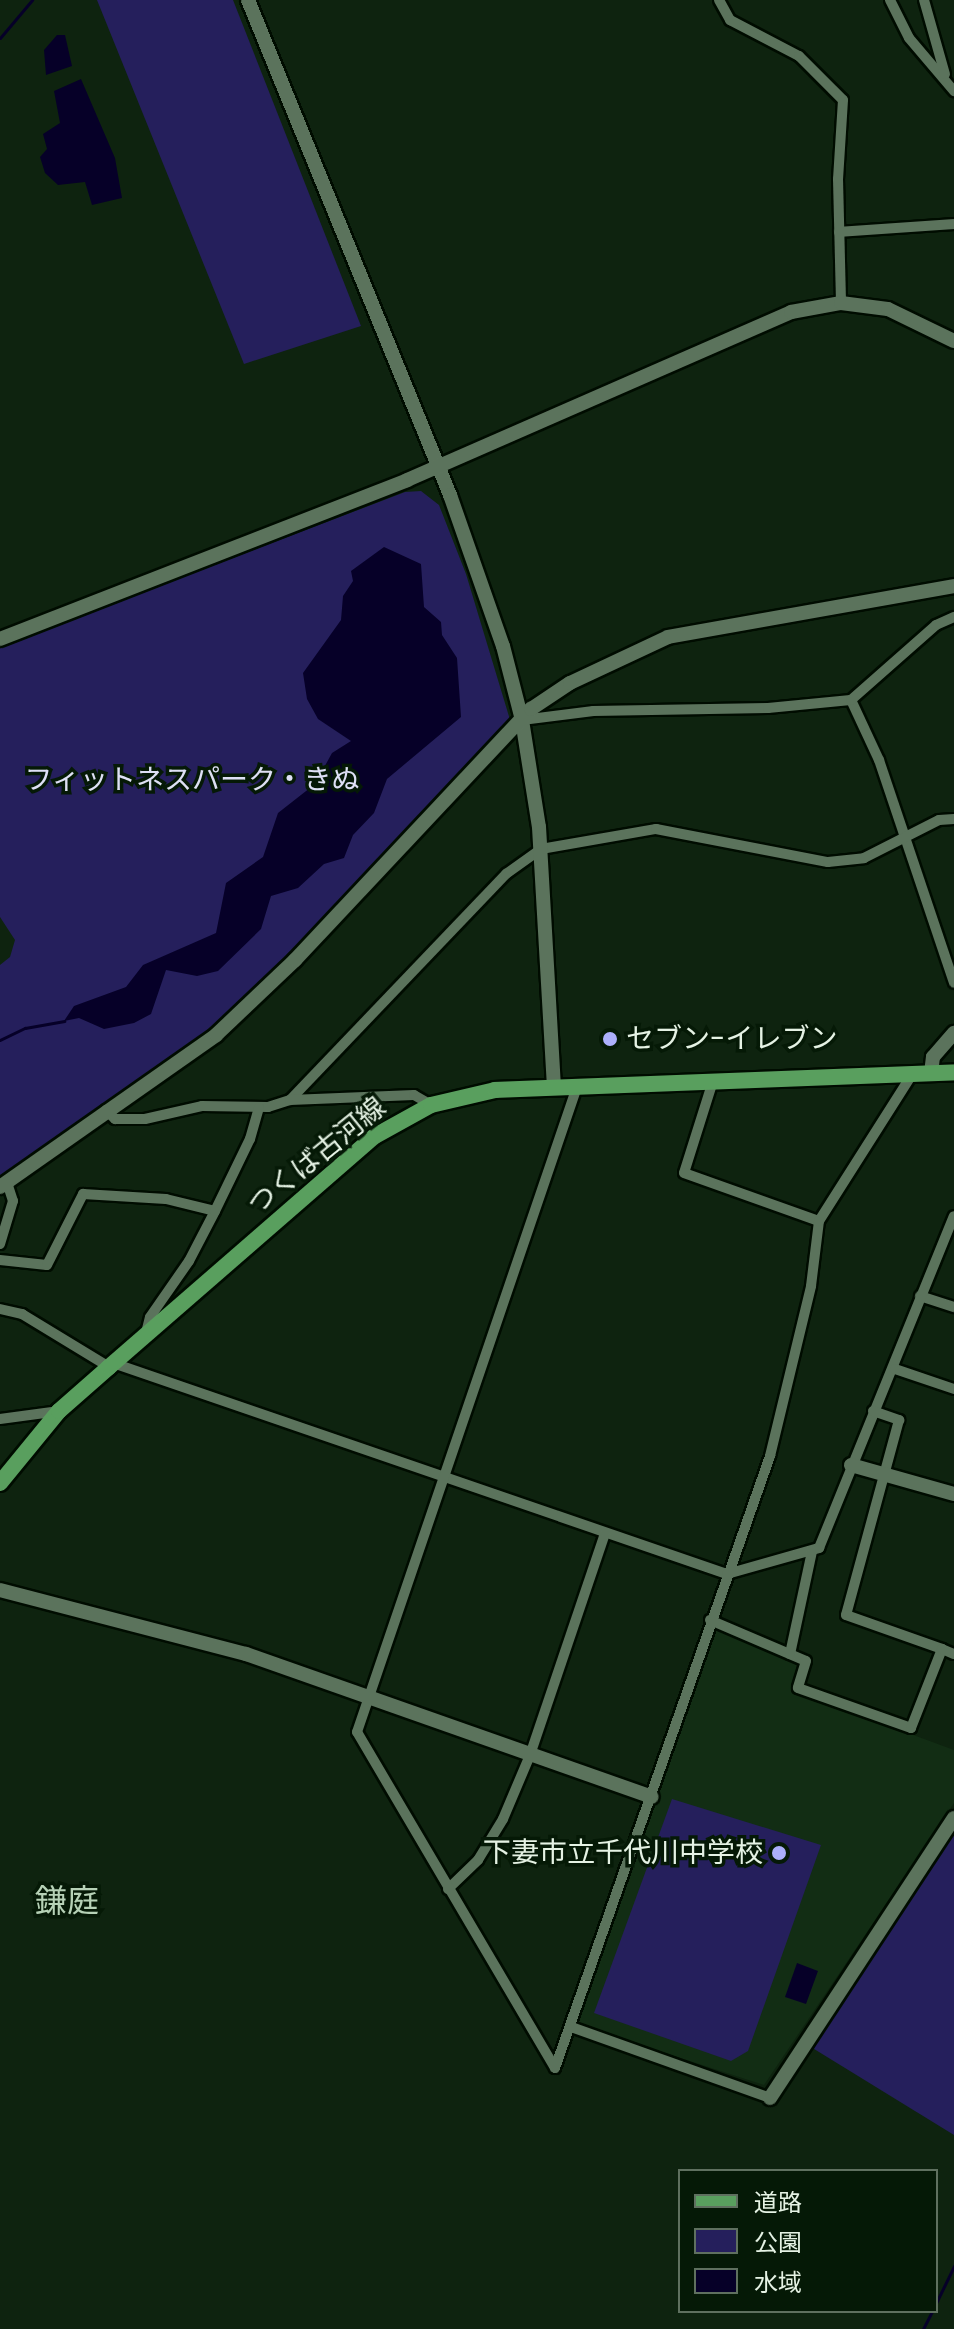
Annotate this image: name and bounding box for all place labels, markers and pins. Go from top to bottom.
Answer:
place label: セブン-イレブン [626,1022,837,1056]
marker: セブン-イレブン [601,1030,619,1048]
place label: 下妻市立千代川中学校 [483,1836,763,1870]
marker: 下妻市立千代川中学校 [770,1844,788,1862]

